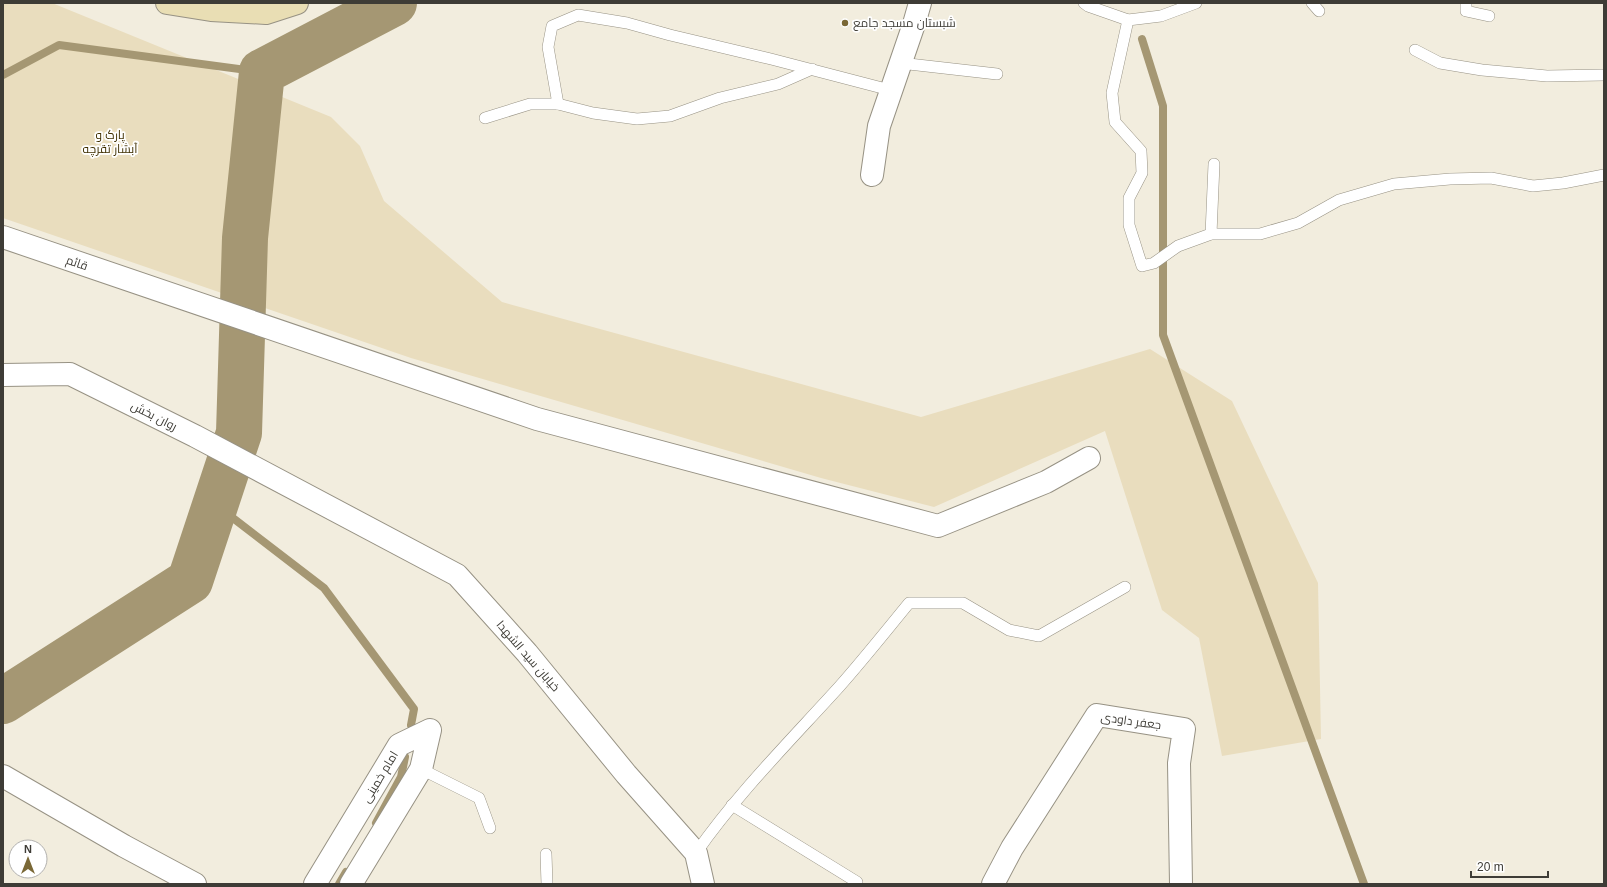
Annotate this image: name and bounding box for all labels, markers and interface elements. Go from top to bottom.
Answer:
place label: شبستان مسجد جامع [853,16,956,31]
marker: شبستان مسجد جامع [840,18,850,28]
park label: پارک و آبشار تقرچه [83,128,138,158]
street label: قائم [64,253,90,274]
street label: روان بخش [129,398,179,434]
street label: خیابان سید الشهدا [493,618,563,694]
street label: جعفر داودی [1100,710,1162,732]
street label: امام خمینی [359,749,402,806]
north arrow [8,839,48,879]
text: N [24,843,32,855]
scale bar [1471,853,1548,879]
text: 20 m [1477,860,1504,874]

